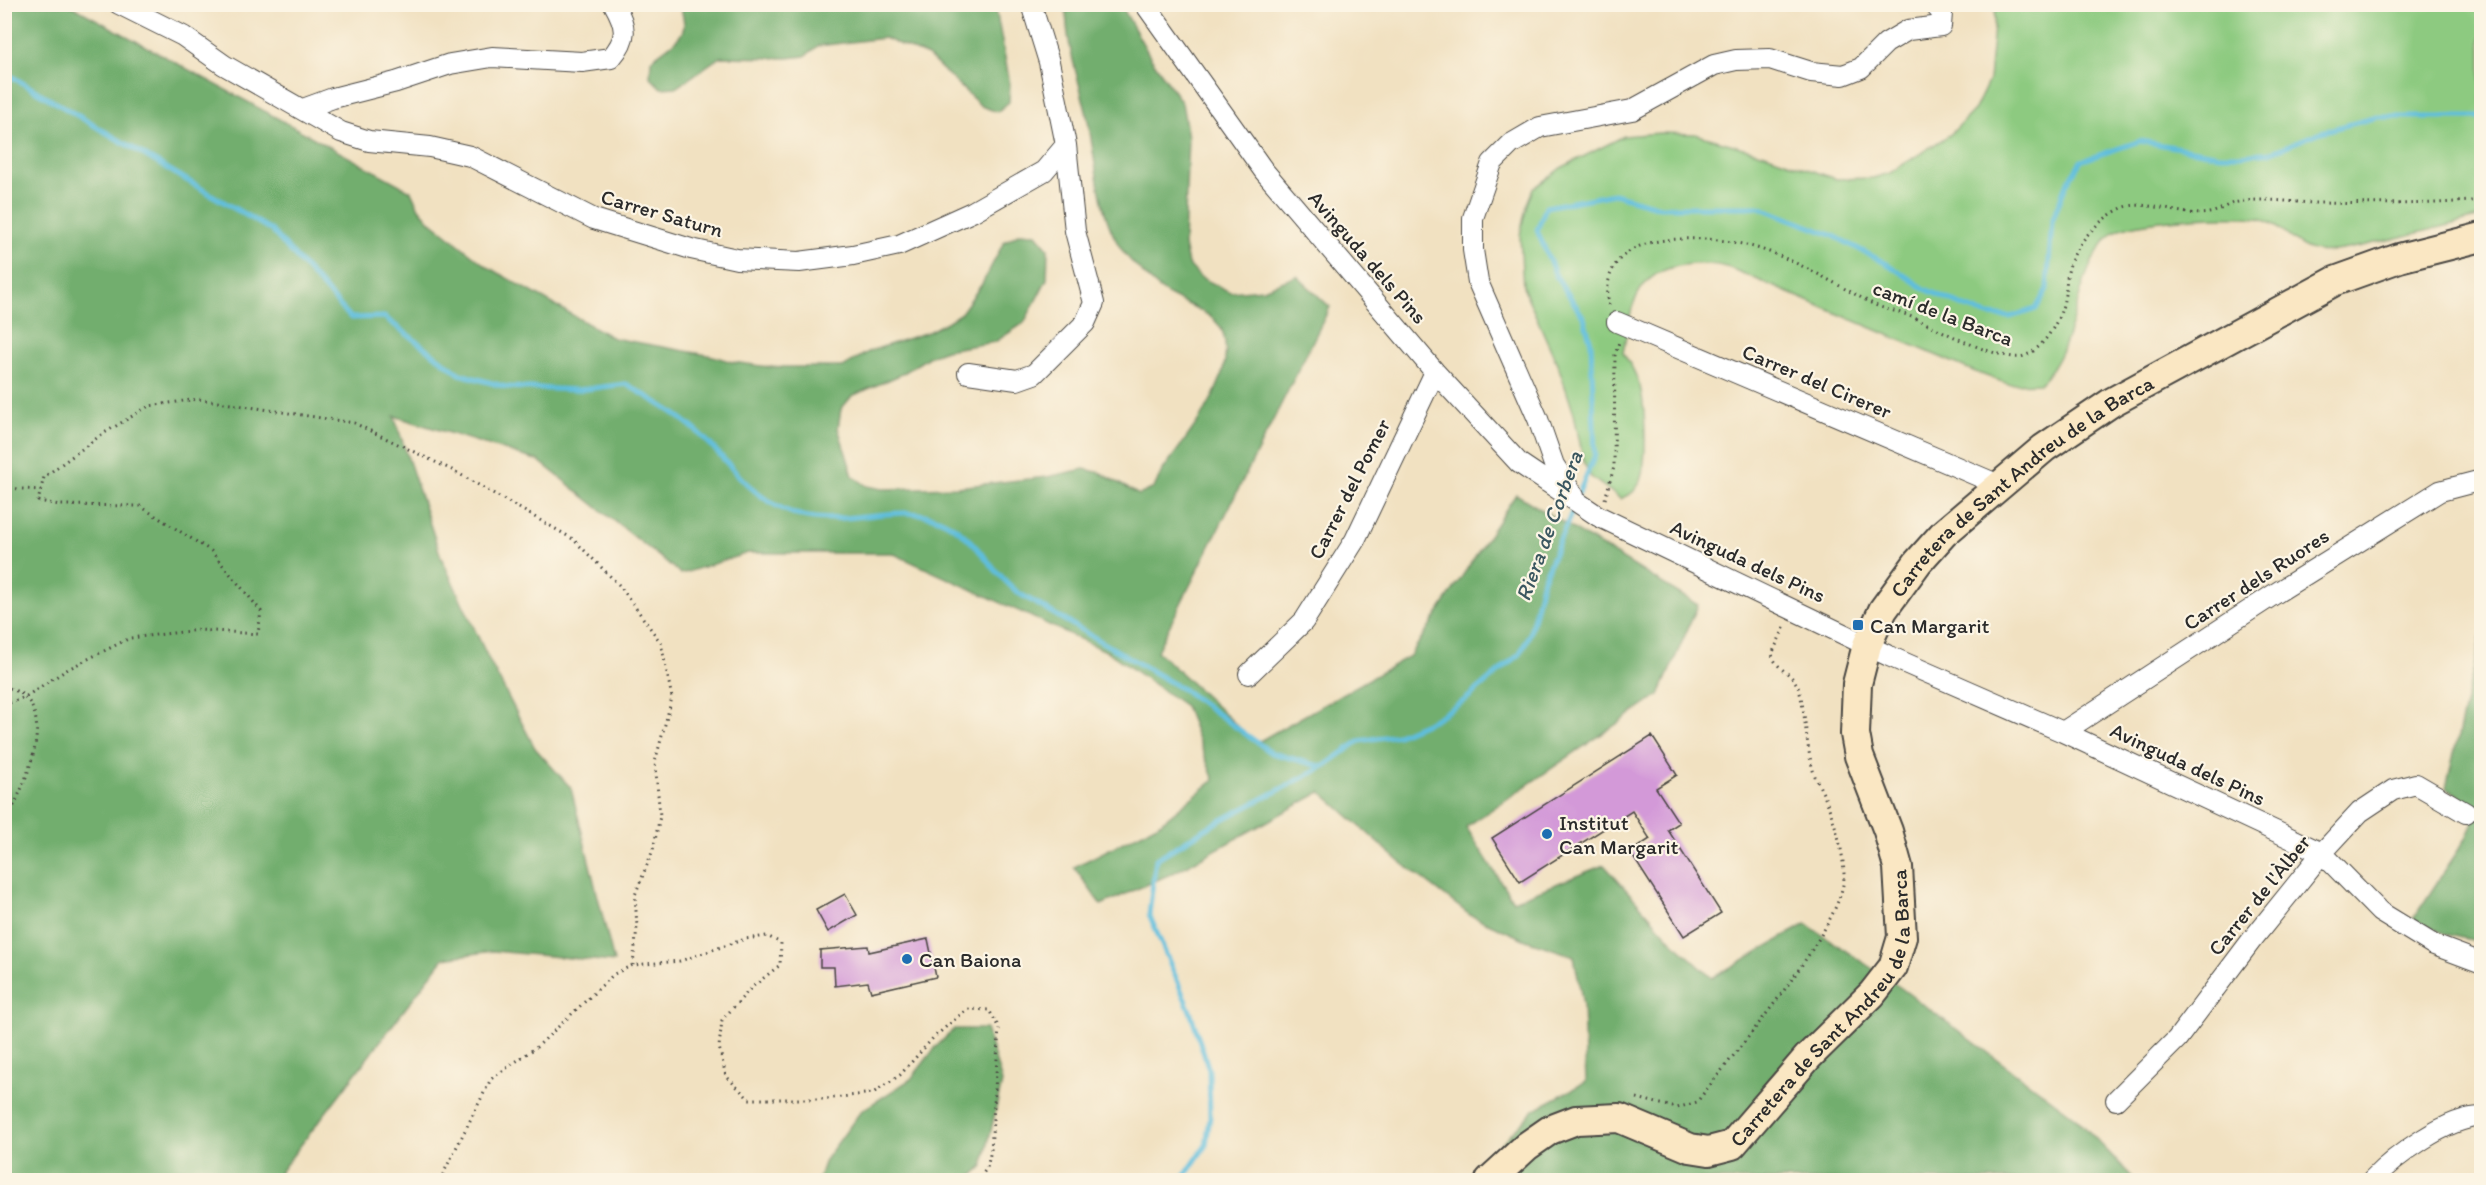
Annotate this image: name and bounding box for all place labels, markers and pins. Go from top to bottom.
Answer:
place label: Can Margarit [1870,613,1990,638]
marker: Can Margarit [1851,618,1865,632]
place label: Institut Can Margarit [1559,810,1679,859]
marker: Institut Can Margarit [1540,827,1554,841]
place label: Can Baiona [919,947,1021,972]
marker: Can Baiona [900,952,914,966]

